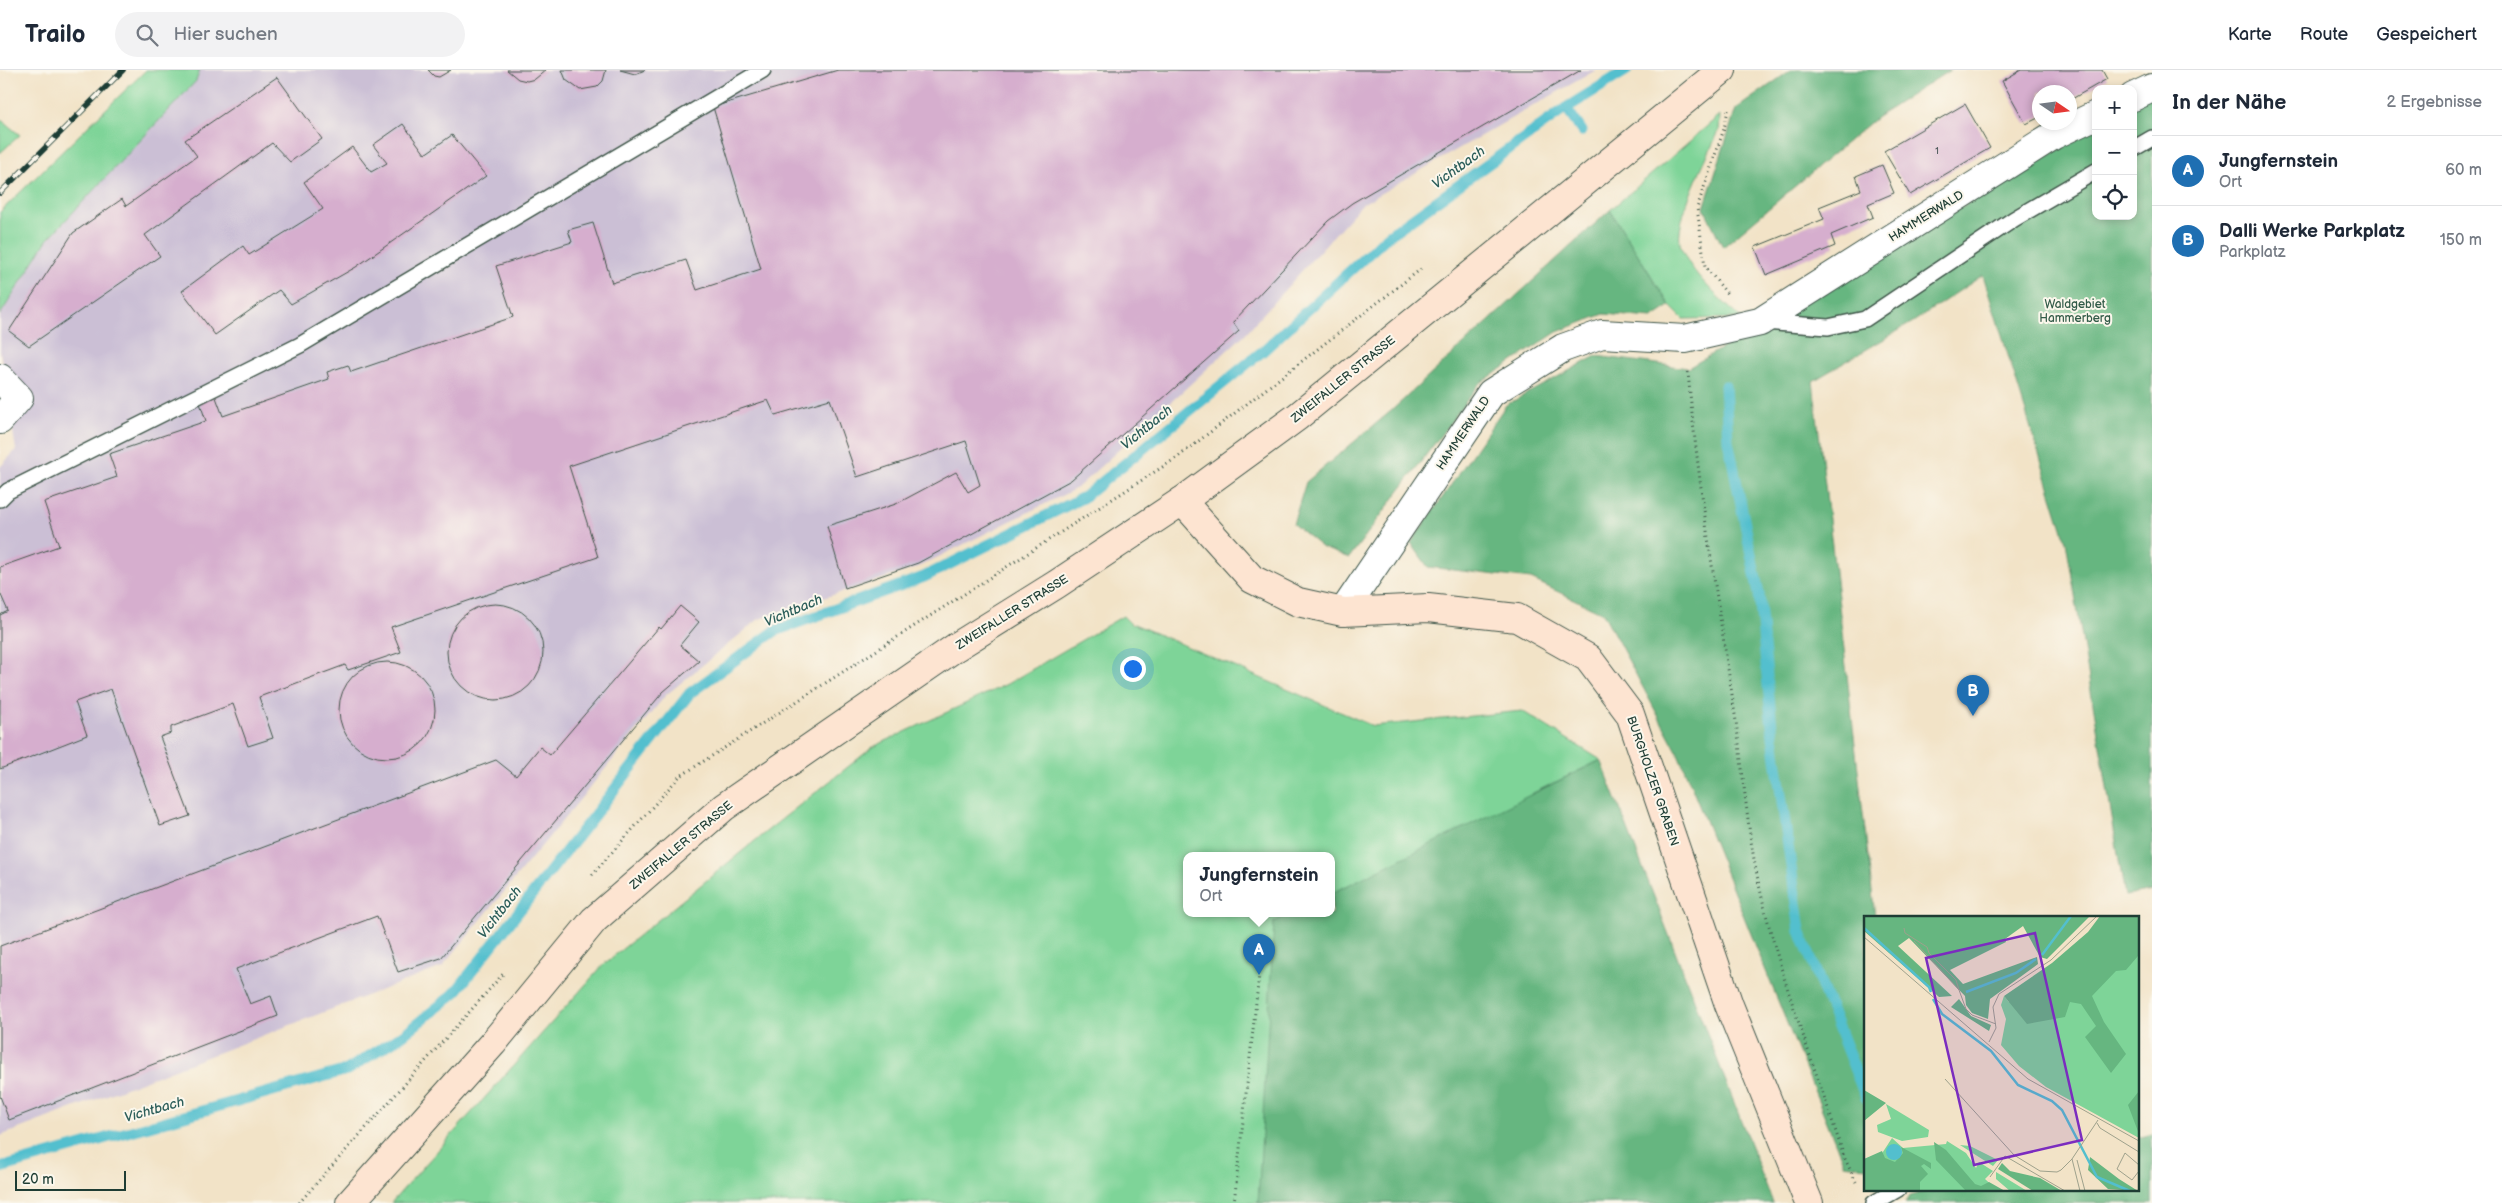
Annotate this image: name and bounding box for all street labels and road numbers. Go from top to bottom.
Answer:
street label: HAMMERWALD [1886,187,1967,245]
street label: ZWEIFALLER STRASSE [1287,333,1398,427]
street label: HAMMERWALD [1433,393,1494,473]
street label: ZWEIFALLER STRASSE [952,572,1071,654]
street label: BURGHOLZER GRABEN [1623,714,1682,848]
street label: ZWEIFALLER STRASSE [626,798,736,893]

